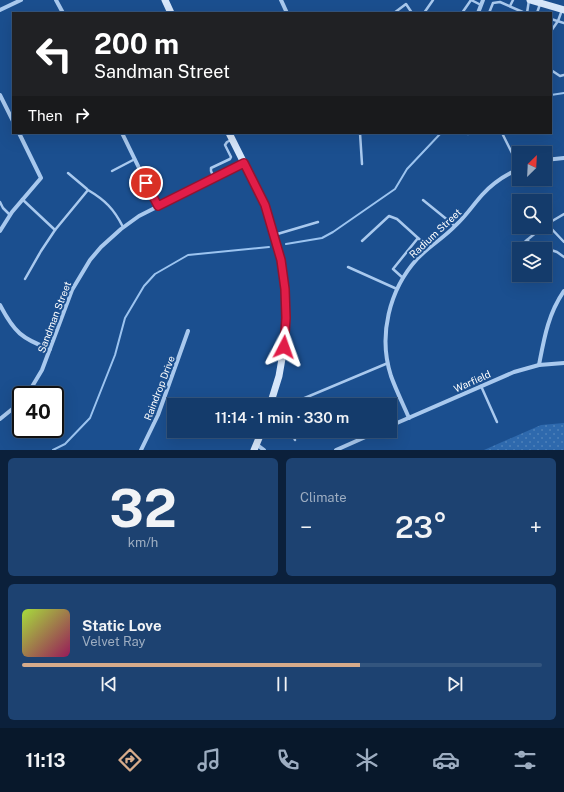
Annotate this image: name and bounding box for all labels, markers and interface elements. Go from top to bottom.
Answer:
text: 200 m [94,27,179,60]
icon: left [28,28,80,80]
text: Sandman Street [94,61,230,82]
icon: right [71,104,93,126]
text: Then [28,107,63,124]
north arrow [512,146,552,186]
map controls [512,146,552,282]
pin [129,166,163,200]
icon: arrive [135,172,157,194]
button: search [512,194,552,234]
street label: Radium Street [406,206,464,260]
button: layers [512,242,552,282]
street label: Sandman Street [35,279,73,354]
position arrow [263,326,305,368]
street label: Raindrop Drive [141,354,177,422]
street label: Warfield [452,368,492,394]
speed limit sign: 40 [12,386,64,438]
text: 11:14 · 1 min · 330 m [215,409,349,426]
text: 32 [109,478,177,539]
text: Climate [300,490,347,505]
text: 23° [395,509,447,545]
text: − [300,514,312,540]
text: + [530,514,542,540]
text: km/h [128,535,158,550]
text: Static Love [82,617,162,634]
text: Velvet Ray [82,634,146,649]
icon: previous [98,673,120,695]
icon: pause [271,673,293,695]
icon: next [444,673,466,695]
icon: directions [116,746,144,774]
icon: music [195,746,223,774]
icon: phone [274,746,302,774]
icon: climate [353,746,381,774]
icon: car [432,746,460,774]
icon: filters [511,746,539,774]
text: 11:13 [25,750,65,771]

